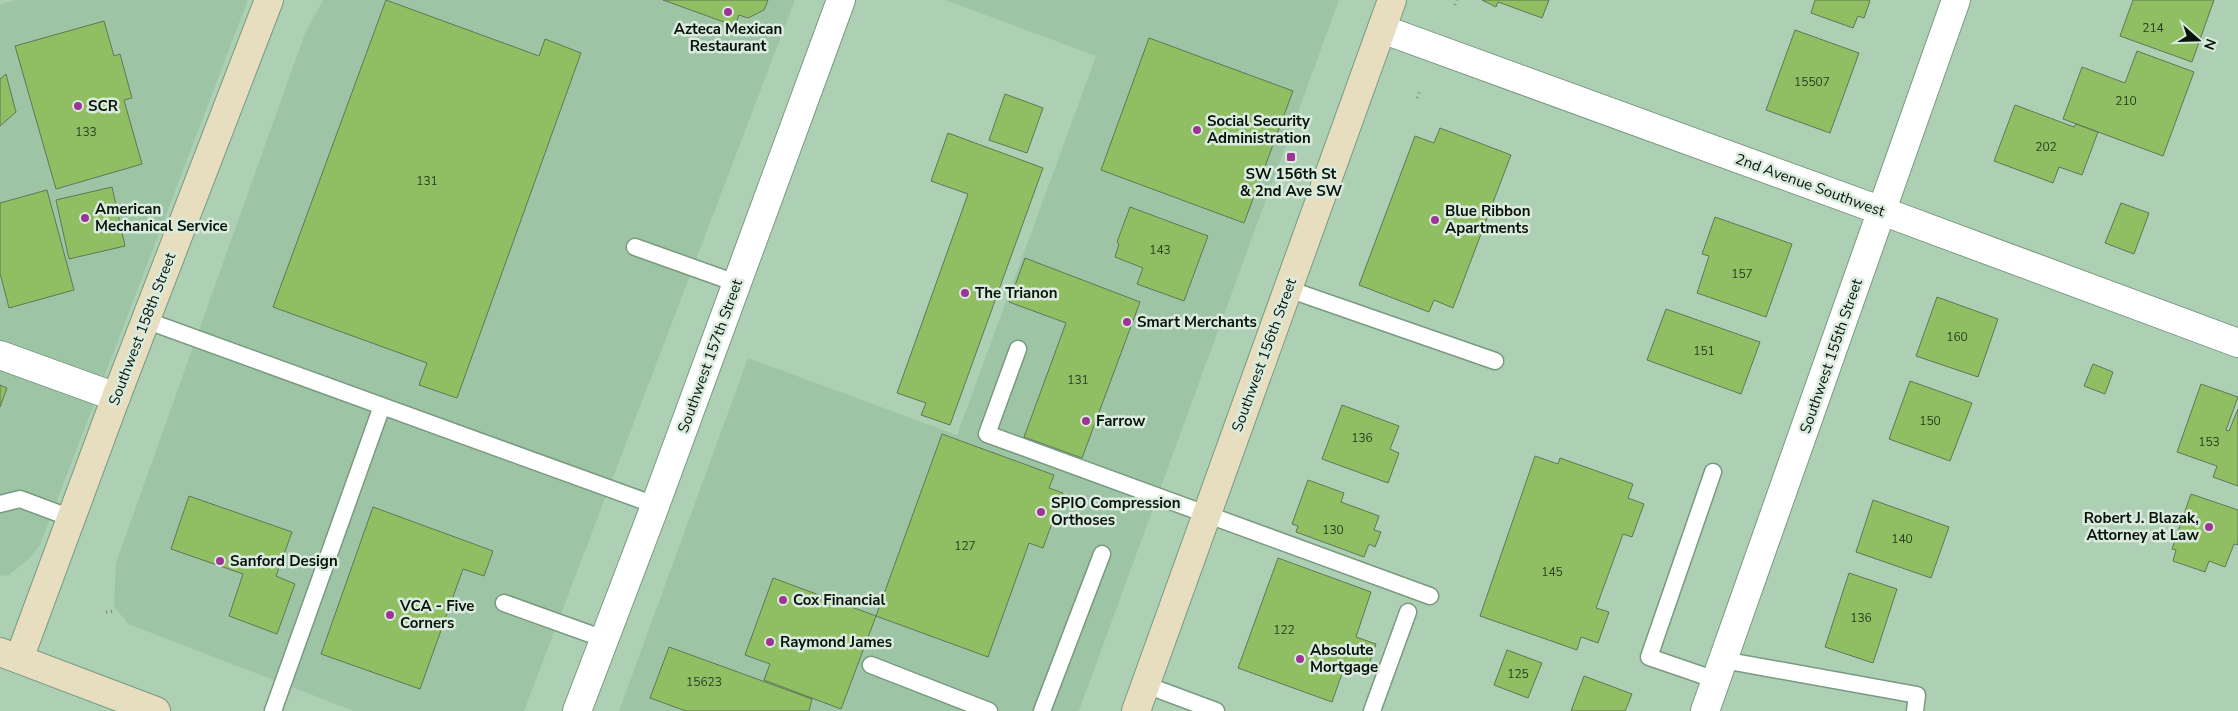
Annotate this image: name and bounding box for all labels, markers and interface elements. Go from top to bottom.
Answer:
marker: Azteca Mexican Restaurant [722,6,734,18]
north arrow [2173,15,2223,65]
place label: Azteca Mexican Restaurant [674,19,782,56]
house number: 214 [2142,20,2164,36]
text: N [2199,36,2220,52]
house number: 15507 [1794,74,1830,90]
house number: 210 [2115,93,2137,109]
place label: SCR [88,96,119,116]
marker: SCR [72,100,84,112]
place label: Social Security Administration [1207,111,1311,148]
house number: 133 [75,124,97,140]
marker: Social Security Administration [1191,124,1203,136]
house number: 202 [2035,139,2057,155]
street label: 2nd Avenue Southwest [1733,149,1888,222]
marker: SW 156th St & 2nd Ave SW [1285,151,1297,163]
place label: SW 156th St & 2nd Ave SW [1240,164,1343,201]
house number: 131 [416,173,438,189]
place label: American Mechanical Service [95,199,228,236]
place label: Blue Ribbon Apartments [1445,201,1531,238]
marker: American Mechanical Service [79,212,91,224]
marker: Blue Ribbon Apartments [1429,214,1441,226]
house number: 143 [1149,242,1171,258]
street label: Southwest 158th Street [104,249,181,408]
house number: 157 [1731,266,1753,282]
street label: Southwest 156th Street [1227,275,1301,435]
street label: Southwest 155th Street [1795,275,1867,436]
street label: Southwest 157th Street [673,276,747,436]
place label: The Trianon [975,283,1058,303]
marker: The Trianon [959,287,971,299]
place label: Smart Merchants [1137,312,1257,332]
marker: Smart Merchants [1121,316,1133,328]
house number: 160 [1946,329,1968,345]
house number: 151 [1693,343,1715,359]
house number: 131 [1067,372,1089,388]
place label: Farrow [1096,411,1145,431]
house number: 150 [1919,413,1941,429]
marker: Farrow [1080,415,1092,427]
house number: 136 [1351,430,1373,446]
house number: 153 [2198,434,2220,450]
place label: SPIO Compression Orthoses [1051,493,1181,530]
marker: SPIO Compression Orthoses [1035,506,1047,518]
place label: Robert J. Blazak, Attorney at Law [2084,508,2199,545]
marker: Robert J. Blazak, Attorney at Law [2203,521,2215,533]
house number: 130 [1322,522,1344,538]
house number: 140 [1891,531,1913,547]
house number: 127 [954,538,976,554]
place label: Sanford Design [230,551,338,571]
marker: Sanford Design [214,555,226,567]
house number: 145 [1541,564,1563,580]
place label: Cox Financial [793,590,885,610]
marker: Cox Financial [777,594,789,606]
place label: VCA - Five Corners [399,596,474,633]
marker: VCA - Five Corners [384,609,396,621]
house number: 136 [1850,610,1872,626]
house number: 122 [1273,622,1295,638]
place label: Raymond James [780,632,892,652]
marker: Raymond James [764,636,776,648]
place label: Absolute Mortgage [1310,640,1378,677]
marker: Absolute Mortgage [1294,653,1306,665]
house number: 125 [1507,666,1529,682]
house number: 15623 [686,674,722,690]

